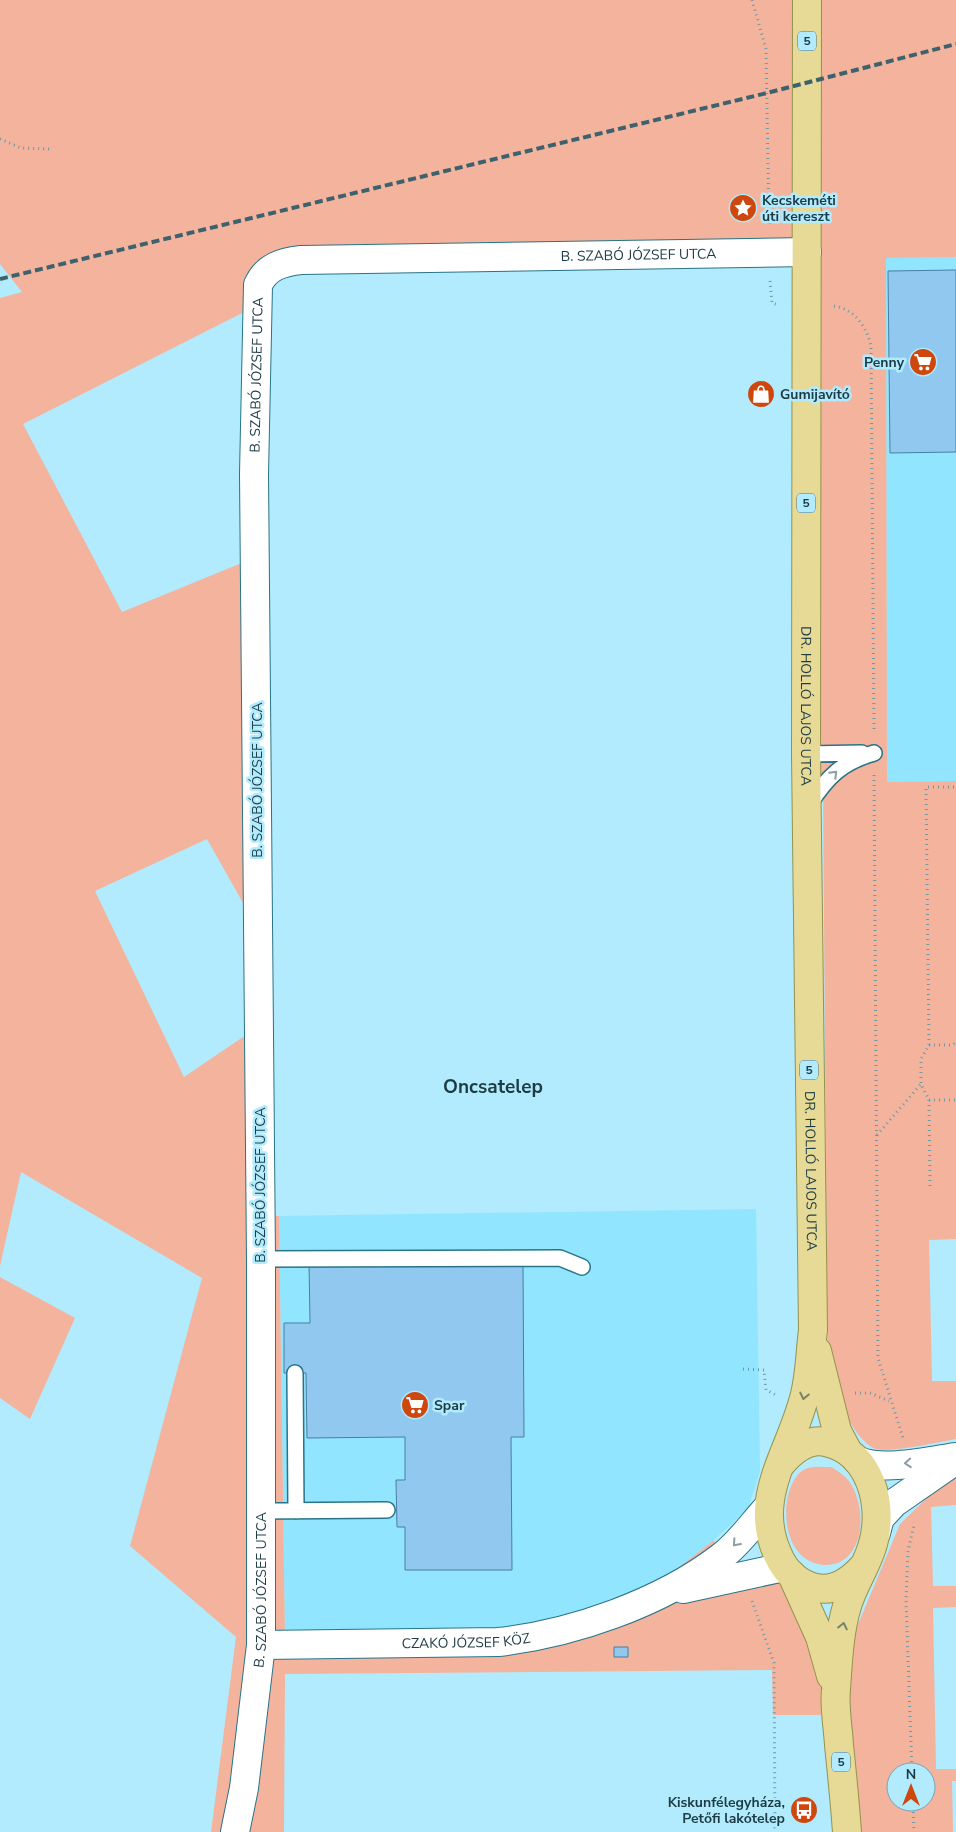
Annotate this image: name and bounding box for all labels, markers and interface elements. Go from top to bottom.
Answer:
road number: 5 [798,31,816,50]
place label: Kecskeméti úti kereszt [762,191,836,226]
place icon: Kecskeméti úti kereszt [728,193,758,223]
street label: B. SZABÓ JÓZSEF UTCA [561,244,716,266]
street label: B. SZABÓ JÓZSEF UTCA [245,297,268,453]
supermarket icon: Penny [908,347,938,377]
place label: Penny [864,353,905,372]
shop icon: Gumijavító [746,379,776,409]
place label: Gumijavító [780,385,850,404]
road number: 5 [797,493,815,512]
street label: DR. HOLLÓ LAJOS UTCA [796,626,815,786]
street label: B. SZABÓ JÓZSEF UTCA [248,702,267,858]
one-way arrow [828,771,837,780]
road number: 5 [800,1060,818,1080]
district label: Oncsatelep [443,1074,543,1100]
street label: DR. HOLLÓ LAJOS UTCA [800,1091,821,1251]
street label: B. SZABÓ JÓZSEF UTCA [251,1107,270,1263]
supermarket icon: Spar [400,1390,430,1420]
one-way arrow [800,1392,810,1401]
place label: Spar [434,1396,465,1415]
one-way arrow [903,1458,911,1469]
street label: B. SZABÓ JÓZSEF UTCA [249,1512,271,1669]
one-way arrow [732,1537,741,1546]
one-way arrow [837,1621,848,1630]
street label: CZAKÓ JÓZSEF KÖZ [401,1628,532,1653]
road number: 5 [832,1752,850,1771]
north arrow [886,1762,936,1812]
text: N [906,1765,916,1784]
place label: Kiskunfélegyháza, Petőfi lakótelep [668,1793,785,1828]
bus stop icon: Kiskunfélegyháza, Petőfi lakótelep [789,1795,819,1825]

